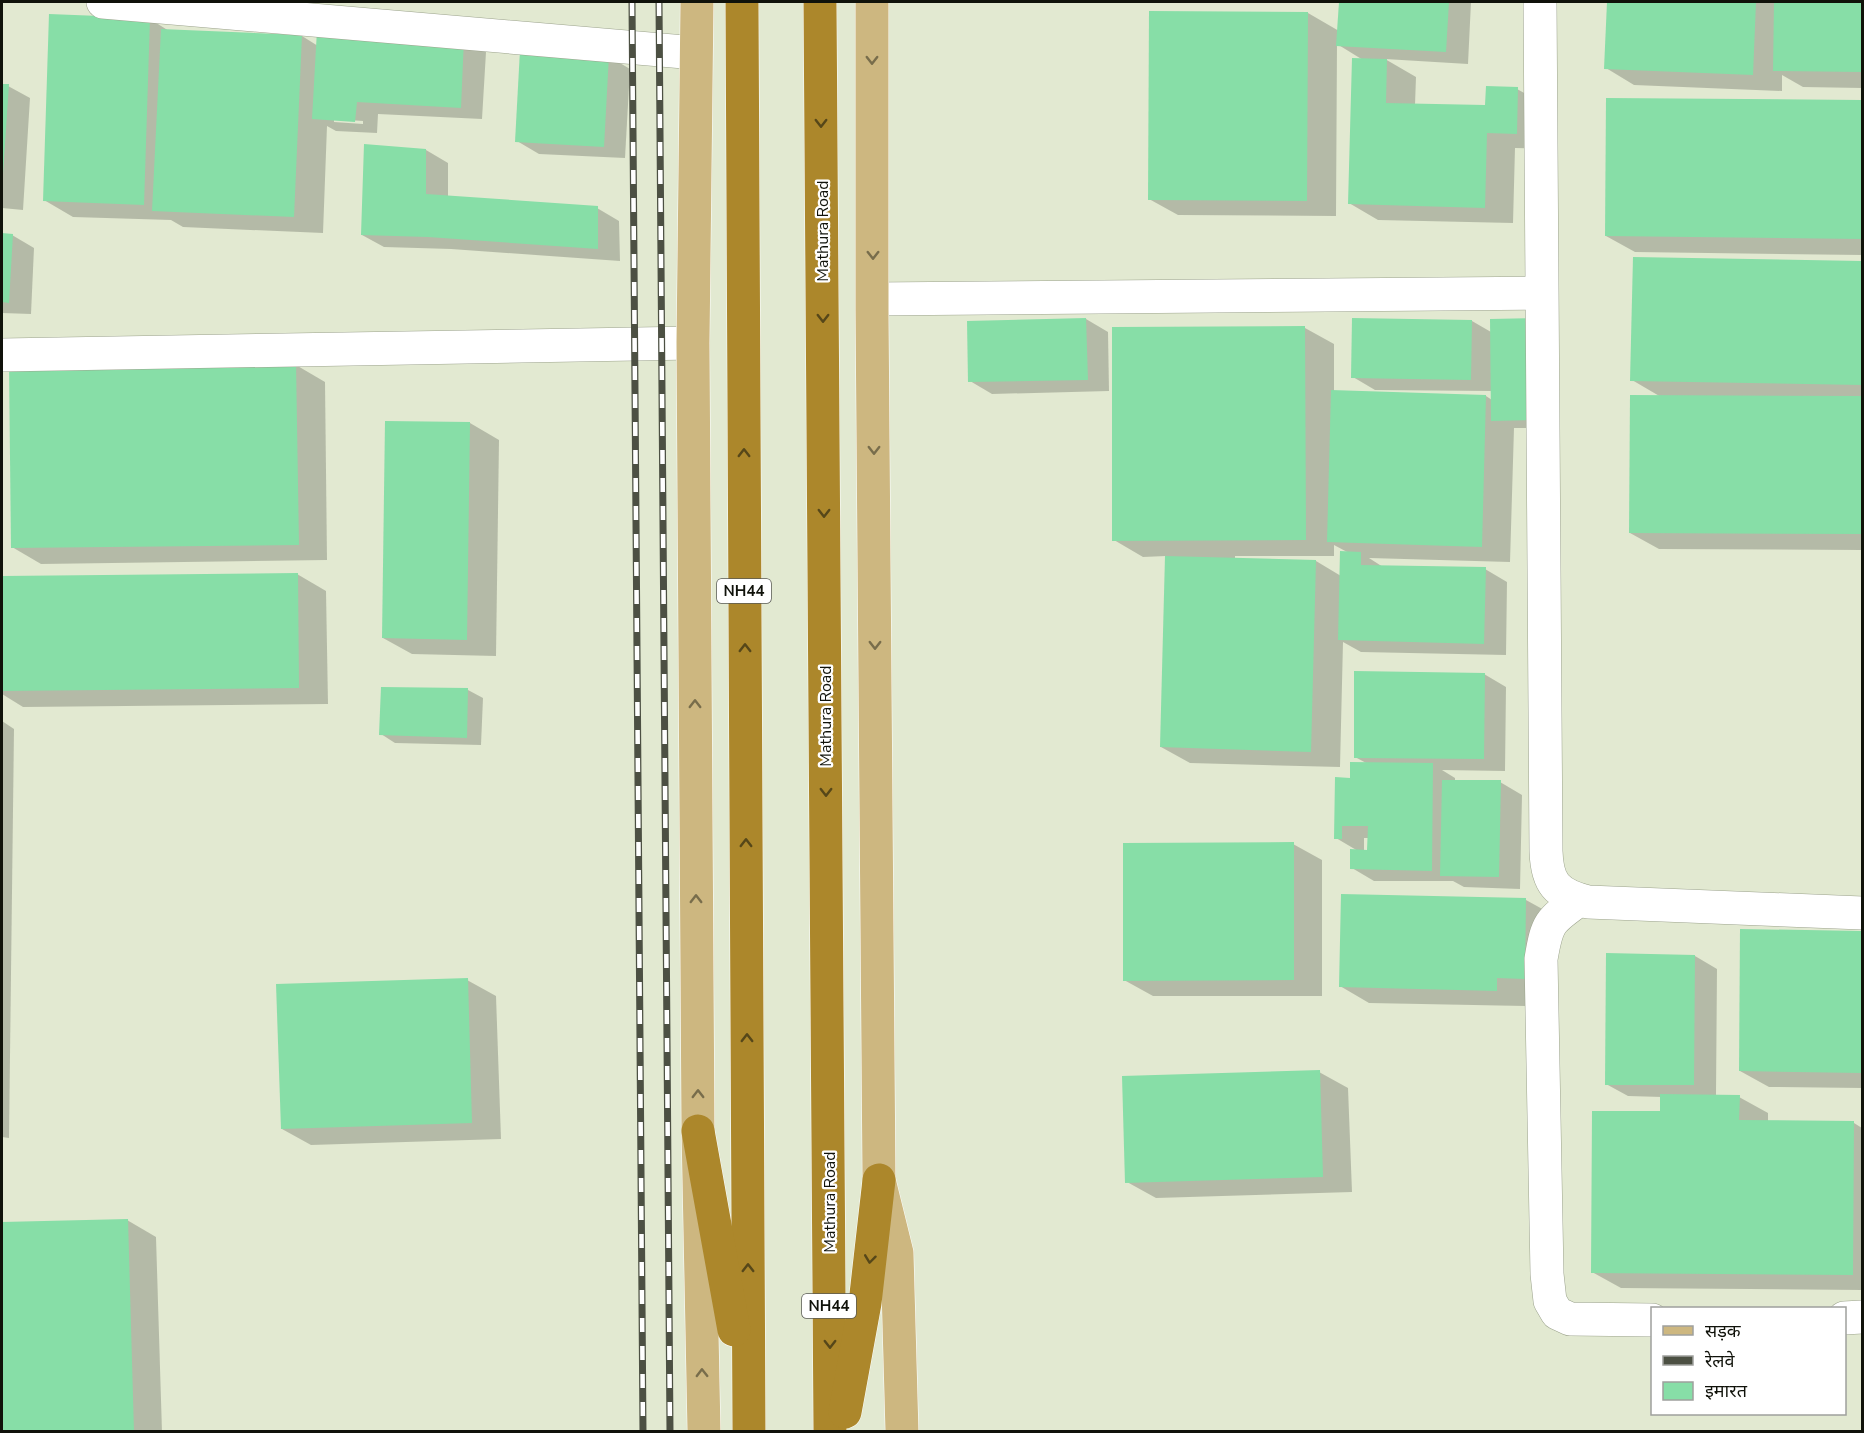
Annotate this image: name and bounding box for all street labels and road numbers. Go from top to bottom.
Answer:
street label: Mathura Road [812,180,834,282]
road number: NH44 [717,579,771,603]
street label: Mathura Road [815,665,837,767]
street label: Mathura Road [819,1151,841,1253]
road number: NH44 [802,1294,856,1318]

